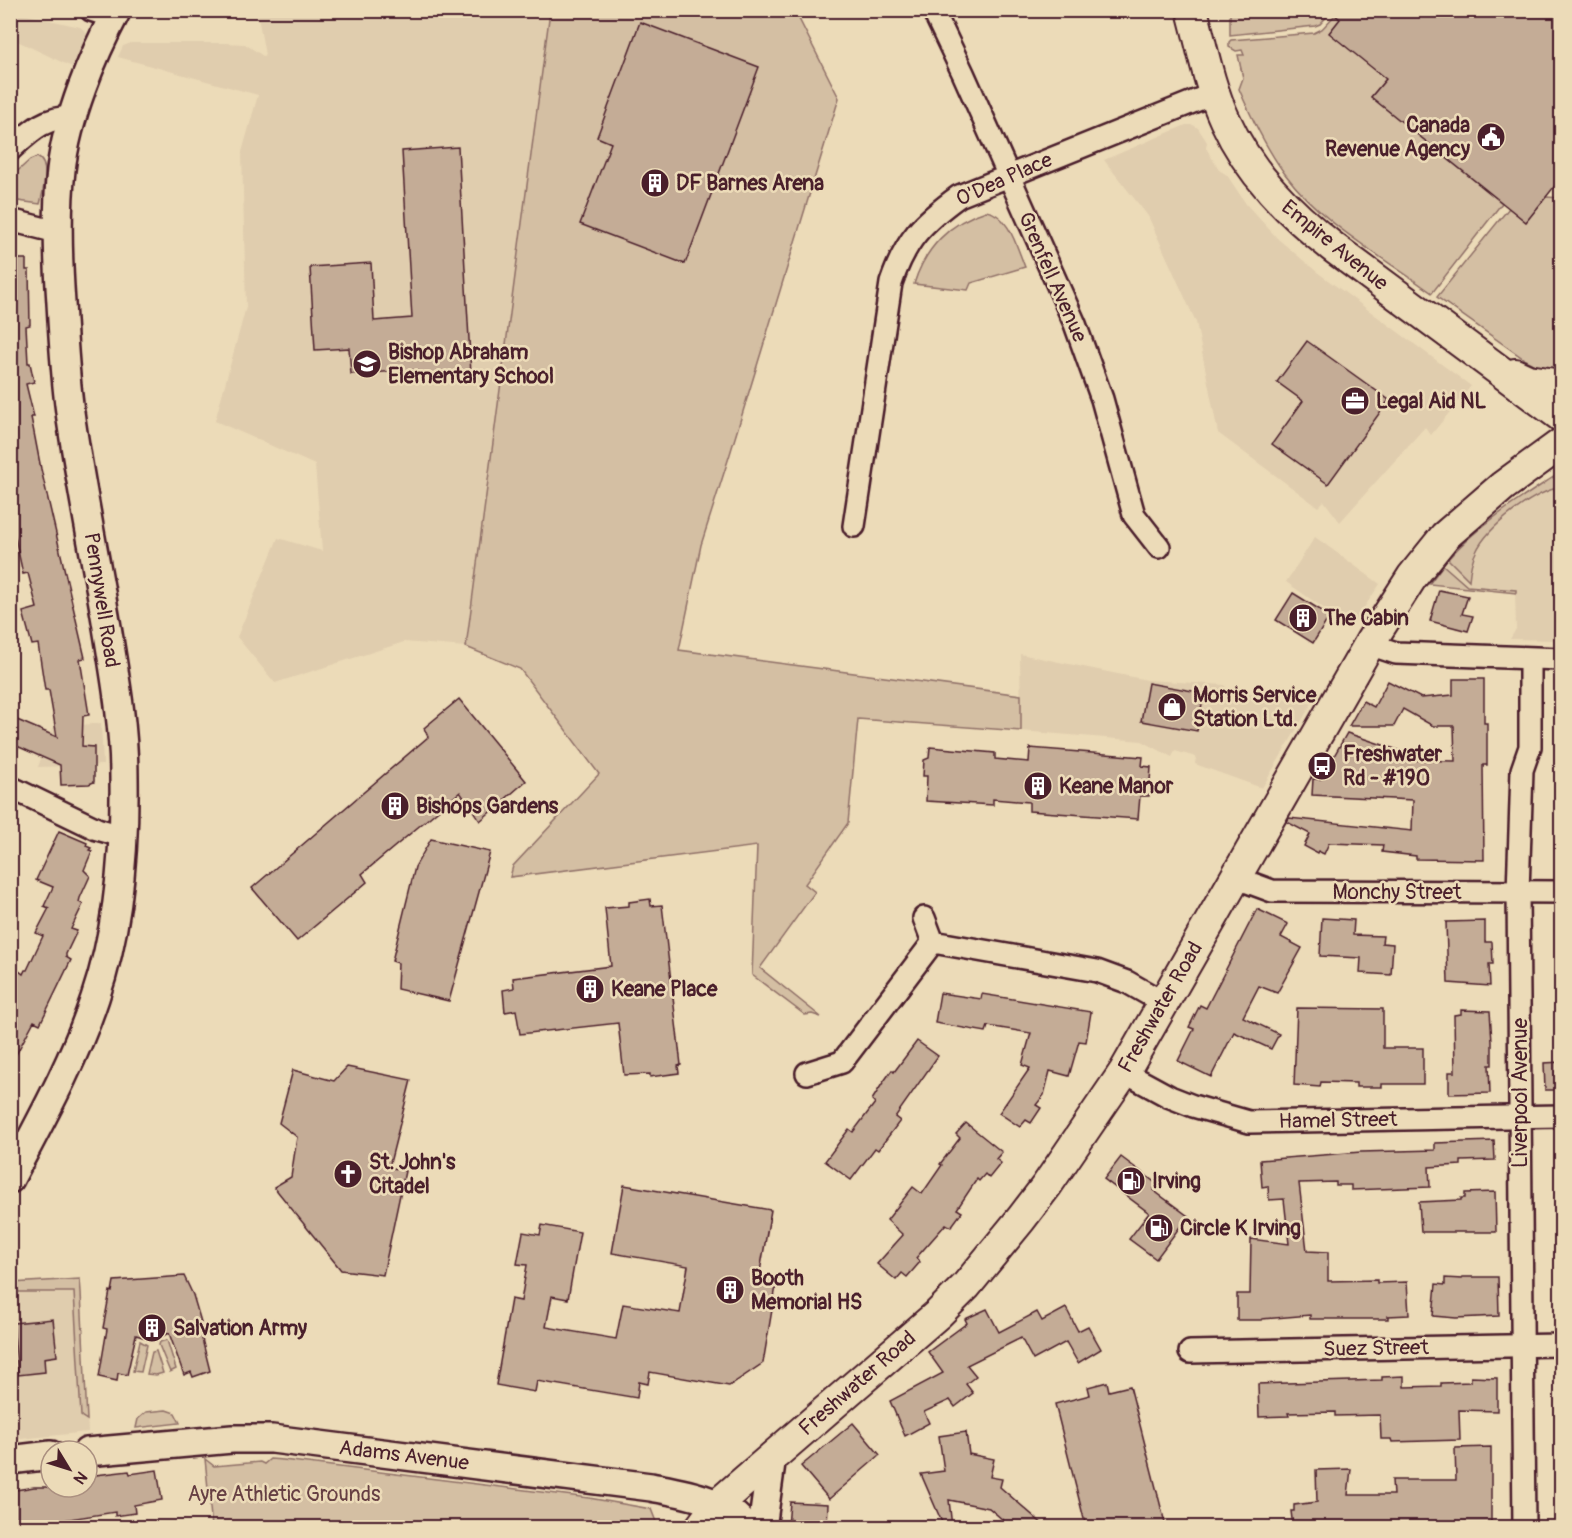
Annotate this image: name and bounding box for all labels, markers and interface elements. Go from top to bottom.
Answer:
place label: Canada Revenue Agency [1325,112,1470,163]
public building icon: Canada Revenue Agency [1475,121,1507,153]
street label: O'Dea Place [952,146,1057,213]
building icon: DF Barnes Arena [639,167,671,199]
place label: DF Barnes Arena [676,170,824,197]
street label: Empire Avenue [1276,194,1394,297]
street label: Grenfell Avenue [1012,208,1094,347]
place label: Bishop Abraham Elementary School [388,339,554,390]
school or university icon: Bishop Abraham Elementary School [351,348,383,380]
office icon: Legal Aid NL [1339,385,1371,417]
place label: Legal Aid NL [1376,388,1486,415]
street label: Pennywell Road [78,531,126,670]
building icon: The Cabin [1287,602,1319,634]
place label: The Cabin [1323,605,1409,632]
place label: Morris Service Station Ltd. [1193,682,1317,733]
shop icon: Morris Service Station Ltd. [1156,691,1188,723]
place label: Freshwater Rd - #190 [1343,741,1442,792]
bus stop icon: Freshwater Rd - #190 [1306,750,1338,782]
building icon: Keane Manor [1022,770,1054,802]
place label: Keane Manor [1059,773,1174,800]
building icon: Bishops Gardens [379,790,411,822]
place label: Bishops Gardens [416,793,559,820]
street label: Monchy Street [1332,879,1462,906]
street label: Freshwater Road [1112,937,1209,1078]
building icon: Keane Place [574,973,606,1005]
place label: Keane Place [611,976,718,1003]
street label: Liverpool Avenue [1507,1017,1534,1168]
street label: Hamel Street [1278,1106,1398,1135]
place label: St. John's Citadel [369,1149,456,1200]
church icon: St. John's Citadel [332,1158,364,1190]
fuel station icon: Irving [1115,1165,1147,1197]
place label: Irving [1152,1168,1201,1195]
fuel station icon: Circle K Irving [1143,1212,1175,1244]
place label: Circle K Irving [1180,1215,1301,1242]
place label: Booth Memorial HS [751,1265,862,1316]
building icon: Booth Memorial HS [714,1274,746,1306]
building icon: Salvation Army [136,1312,168,1344]
place label: Salvation Army [173,1315,307,1342]
street label: Freshwater Road [793,1325,922,1442]
street label: Suez Street [1323,1334,1430,1363]
street label: Adams Avenue [338,1434,471,1477]
north arrow [39,1439,99,1499]
text: N [69,1467,91,1488]
park label: Ayre Athletic Grounds [188,1481,381,1508]

